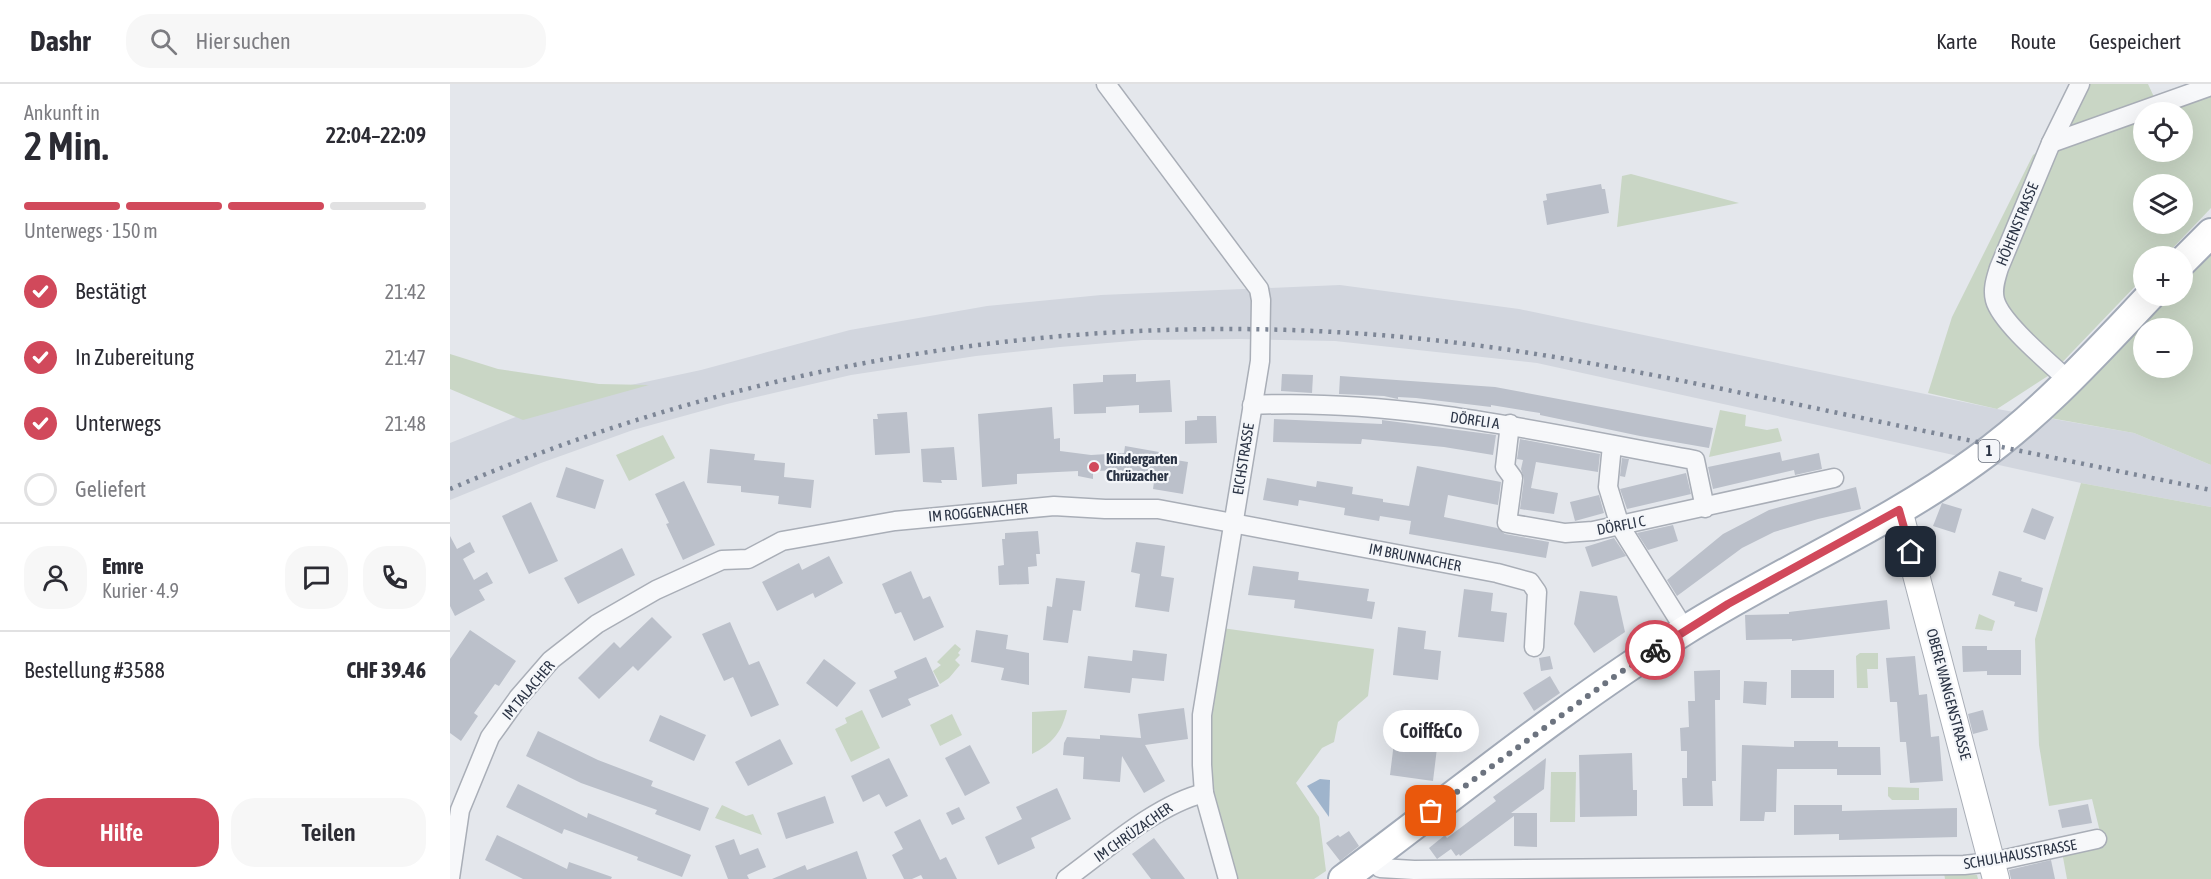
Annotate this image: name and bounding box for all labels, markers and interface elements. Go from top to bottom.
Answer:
search box [126,14,546,68]
text: Dashr [30,25,90,57]
icon: search [147,25,180,58]
text: Hier suchen [195,28,291,54]
text: Karte [1936,29,1977,53]
text: Route [2010,29,2056,53]
text: Gespeichert [2089,29,2181,53]
text: Ankunft in [24,101,100,124]
map controls [2133,102,2193,378]
button: locate [2133,102,2193,162]
text: 22:04–22:09 [326,122,426,148]
text: 2 Min. [24,124,109,168]
button: layers [2133,174,2193,234]
street label: HÖHENSTRASSE [1993,179,2042,268]
text: Unterwegs · 150 m [24,219,158,242]
button: + [2133,246,2193,306]
icon: check [24,275,57,308]
text: Bestätigt [75,278,147,304]
text: 21:42 [385,280,426,303]
button: − [2133,318,2193,378]
icon: check [24,341,57,374]
text: In Zubereitung [75,344,194,370]
text: 21:47 [385,346,426,369]
icon: check [24,407,57,440]
street label: DÖRFLI A [1449,408,1501,432]
text: Unterwegs [75,410,161,436]
text: 21:48 [385,412,426,435]
street label: EICHSTRASSE [1229,421,1257,496]
road number: 1 [1978,440,2000,462]
place label: Kindergarten Chrüzacher [1106,450,1178,484]
marker: Kindergarten Chrüzacher [1087,460,1101,474]
text: Geliefert [75,476,146,502]
street label: IM ROGGENACHER [928,499,1029,525]
street label: DÖRFLI C [1595,512,1647,538]
pin [1885,526,1936,577]
icon: home [1894,535,1927,568]
street label: IM BRUNNACHER [1367,540,1463,574]
button: person [24,546,87,609]
button: chat [285,546,348,609]
button: phone [363,546,426,609]
text: Emre [102,553,144,579]
text: Kurier · 4.9 [102,579,179,602]
courier [1625,620,1685,680]
street label: OBERE WANGENSTRASSE [1923,627,1975,762]
icon: bike [1639,634,1672,667]
text: Bestellung #3588 [24,657,165,683]
text: CHF 39.46 [346,657,426,683]
street label: IM TALACHER [498,657,558,723]
callout: Coiff&Co [1383,709,1479,751]
text: Coiff&Co [1400,719,1462,742]
pin [1405,785,1456,836]
icon: bag [1414,794,1447,827]
button: Hilfe [24,798,219,867]
button: Teilen [231,798,426,867]
street label: IM CHRÜZACHER [1091,799,1176,865]
street label: SCHULHAUSSTRASSE [1962,836,2078,872]

